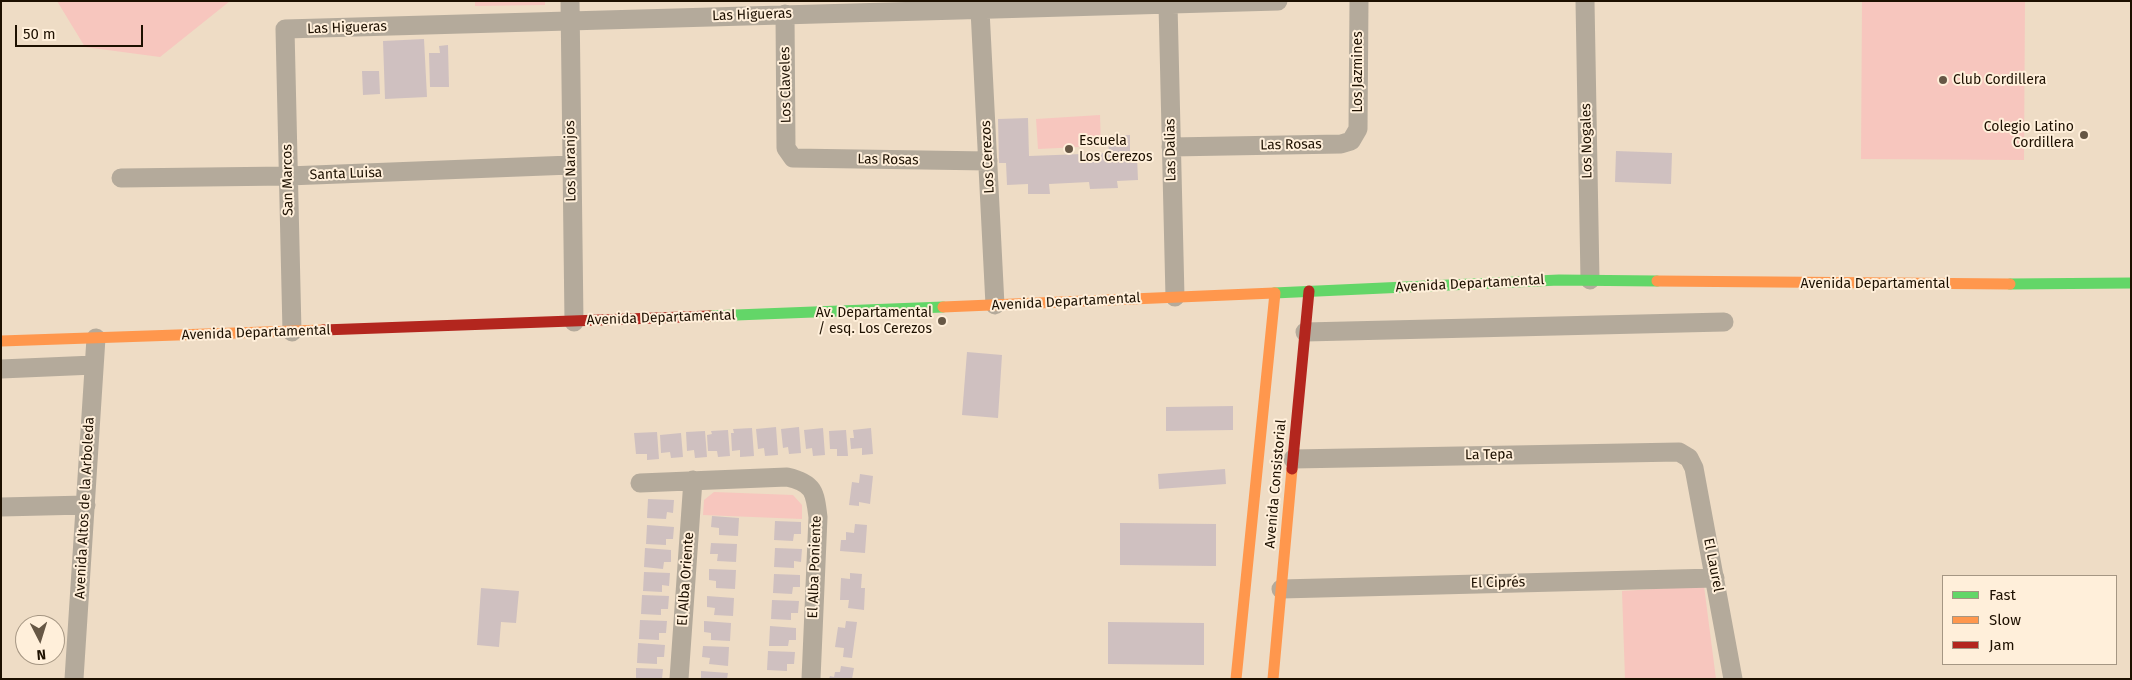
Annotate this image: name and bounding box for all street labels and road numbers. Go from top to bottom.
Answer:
street label: Las Higueras [712,5,792,25]
street label: Las Higueras [307,18,387,38]
street label: Los Jazmines [1350,31,1366,113]
street label: Los Claveles [777,46,795,124]
street label: Los Nogales [1578,103,1596,179]
street label: Las Dalias [1162,118,1180,182]
street label: Los Naranjos [562,120,580,202]
street label: Los Cerezos [978,120,998,194]
street label: Las Rosas [1260,136,1322,154]
street label: San Marcos [279,144,297,216]
street label: Las Rosas [857,151,919,169]
street label: Santa Luisa [309,164,383,184]
street label: Avenida Departamental [1395,272,1545,296]
street label: Avenida Departamental [1800,276,1950,292]
street label: Avenida Departamental [991,290,1141,314]
street label: Avenida Departamental [586,307,736,329]
street label: Avenida Departamental [181,322,331,344]
street label: Avenida Altos de la Arboleda [72,417,98,599]
street label: Avenida Consistorial [1262,419,1290,549]
street label: La Tepa [1465,446,1513,464]
street label: El Alba Poniente [805,515,825,619]
street label: El Alba Oriente [674,531,698,627]
street label: El Laurel [1700,537,1726,593]
street label: El Ciprés [1471,574,1525,592]

